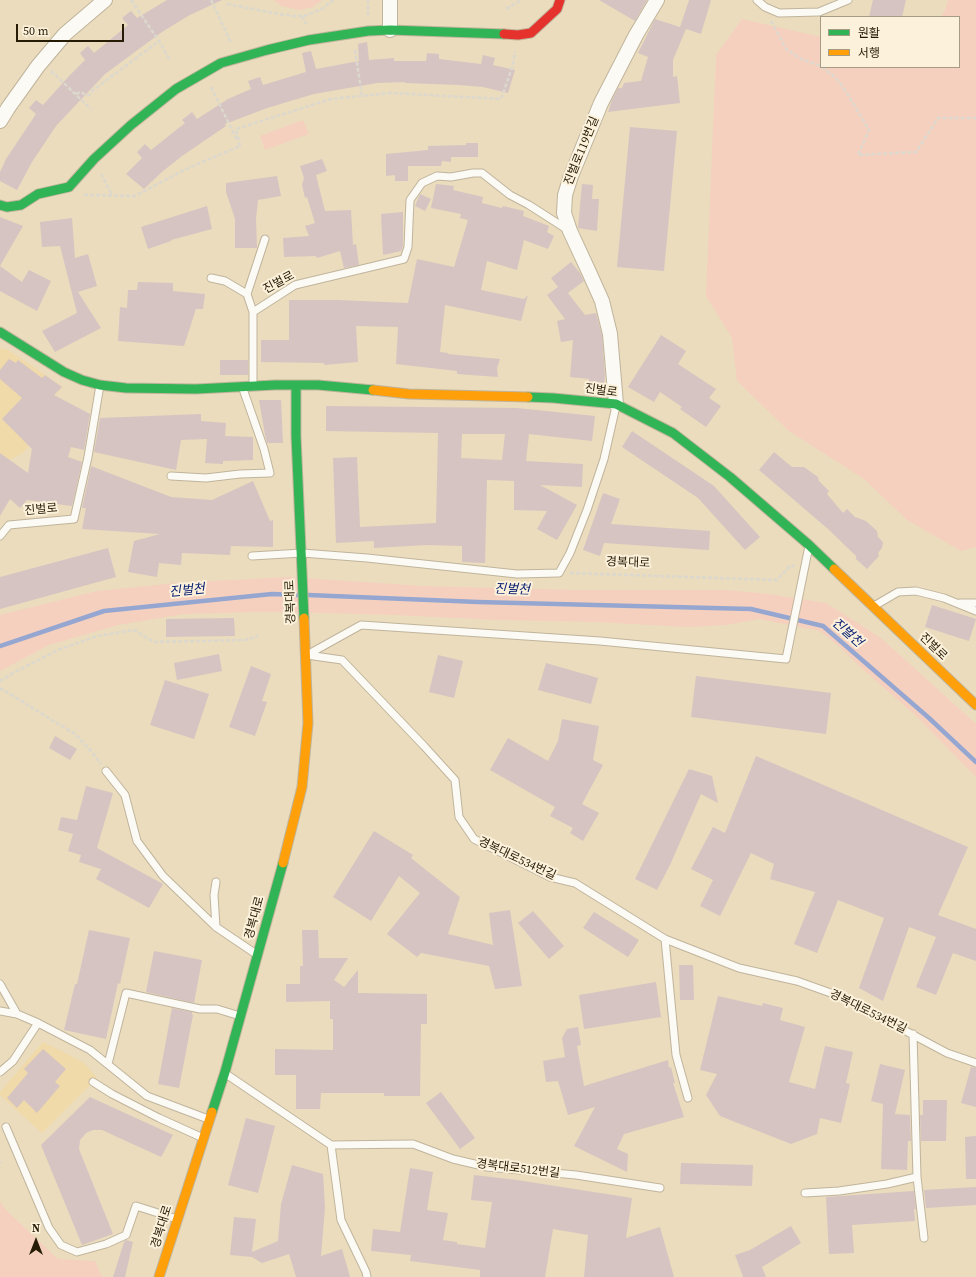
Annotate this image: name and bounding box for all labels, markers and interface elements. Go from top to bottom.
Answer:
scale bar [18,16,126,42]
legend [820,16,960,68]
text: 50 m [23,23,49,39]
text: 원활 [858,25,880,41]
text: 서행 [858,45,880,61]
street label: 진벌로119번길 [562,114,602,188]
street label: 진벌로 [261,269,297,297]
street label: 진벌로 [584,382,618,400]
street label: 진벌로 [24,501,58,519]
street label: 경복대로 [606,555,650,571]
street label: 경복대로 [283,580,299,624]
water label: 진벌천 [168,581,206,601]
water label: 진벌천 [494,582,530,598]
water label: 진벌천 [828,615,866,651]
street label: 진벌로 [916,630,950,664]
street label: 경복대로534번길 [476,835,558,883]
street label: 경복대로 [242,895,268,941]
street label: 경복대로534번길 [827,987,909,1037]
street label: 경복대로512번길 [475,1157,561,1181]
street label: 경복대로 [149,1204,175,1250]
north arrow [16,1221,56,1261]
text: N [32,1221,40,1236]

